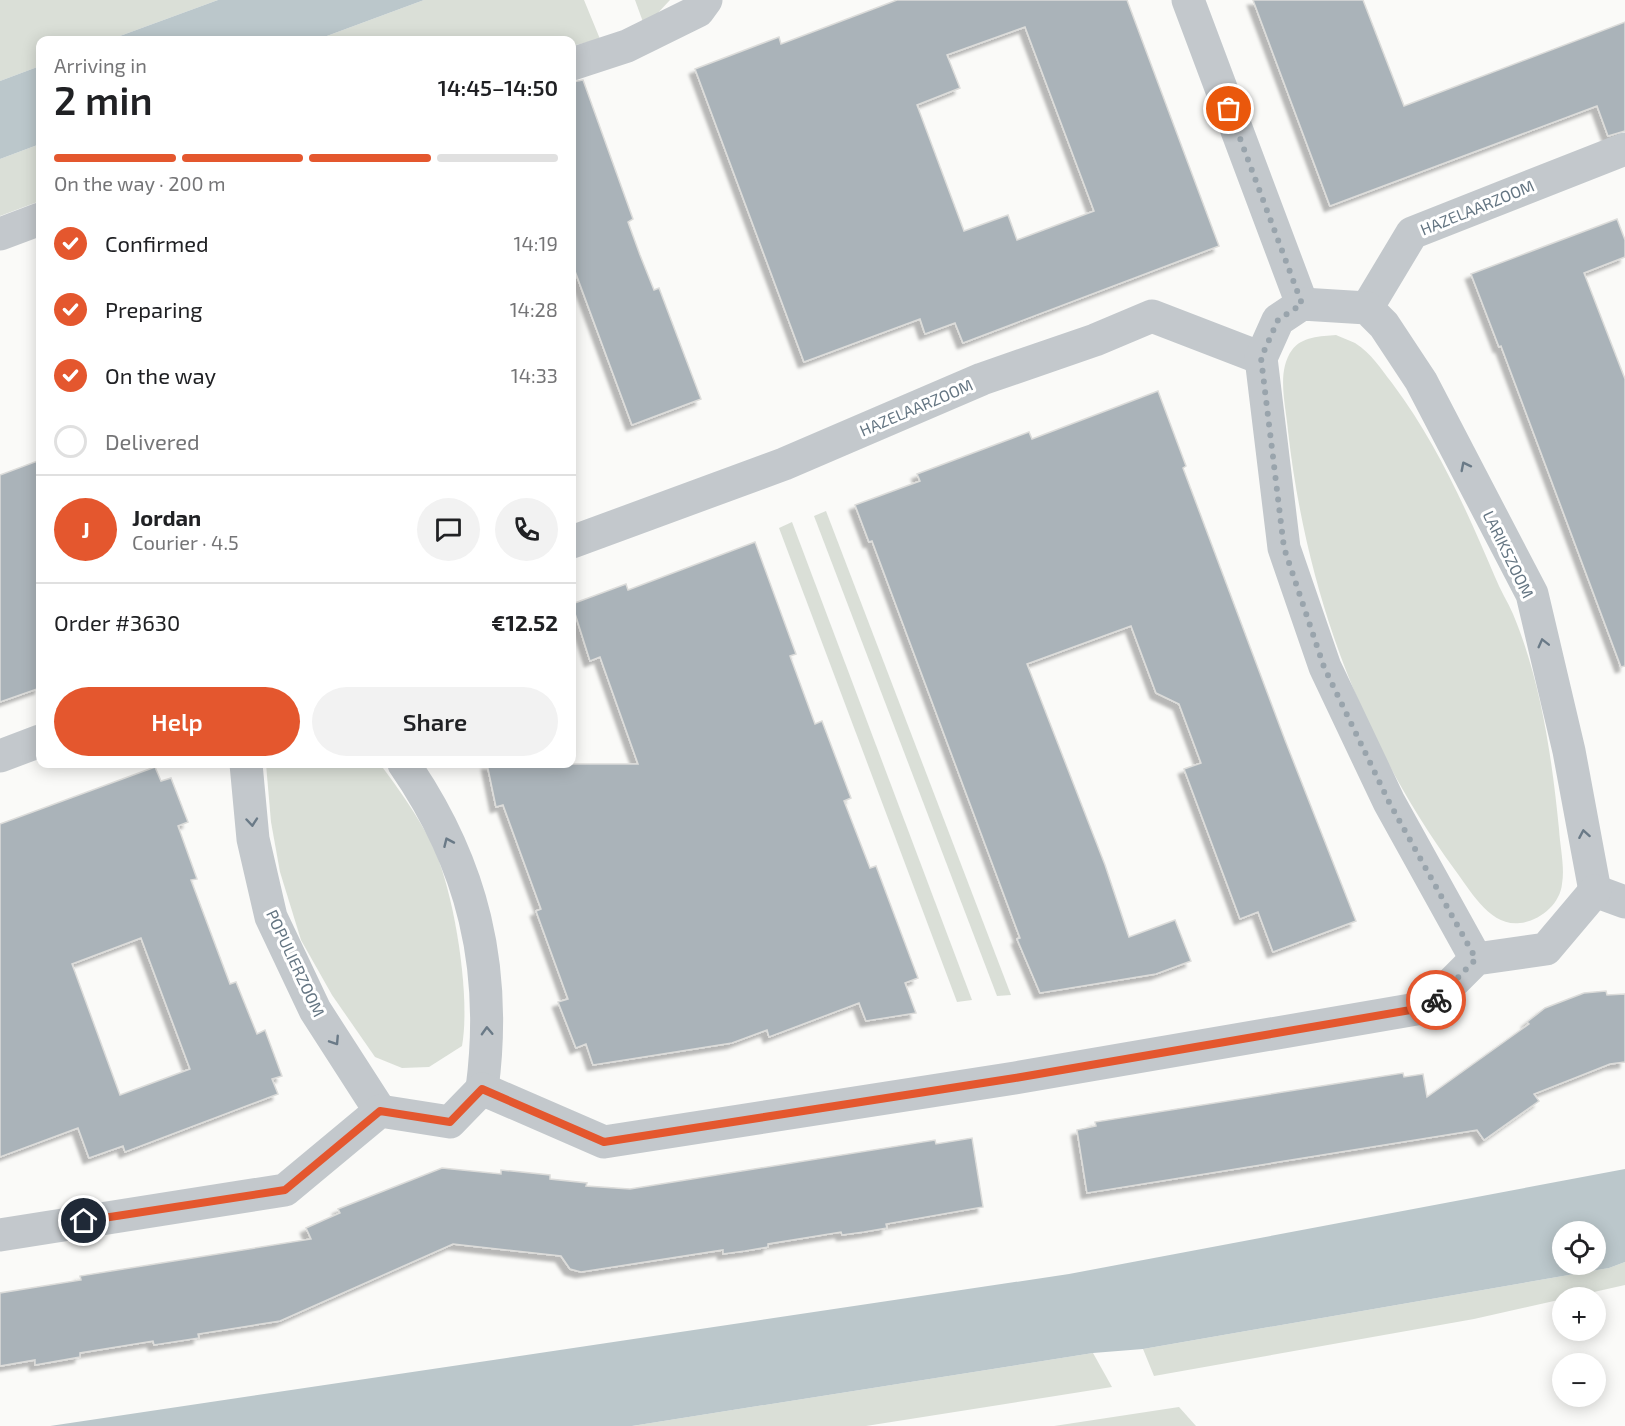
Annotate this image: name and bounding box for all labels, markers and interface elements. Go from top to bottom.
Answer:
text: Arriving in [54,53,147,77]
text: 14:45–14:50 [438,74,558,100]
text: 2 min [54,76,153,123]
pin [1203,83,1254,134]
icon: bag [1212,92,1245,125]
text: On the way · 200 m [54,171,226,195]
street label: HAZELAARZOOM [1417,176,1537,238]
icon: check [54,227,87,260]
text: Confirmed [105,230,209,256]
text: 14:19 [514,231,558,255]
icon: check [54,293,87,326]
text: Preparing [105,296,203,322]
text: 14:28 [510,297,558,321]
icon: check [54,359,87,392]
text: On the way [105,362,216,388]
text: 14:33 [511,363,558,387]
street label: HAZELAARZOOM [857,375,975,439]
text: Delivered [105,428,200,454]
one-way arrow [1461,462,1472,472]
button: chat [417,498,480,561]
button: phone [495,498,558,561]
text: Jordan [132,504,201,530]
street label: LARIKSZOOM [1480,507,1538,601]
text: J [81,516,90,542]
text: Courier · 4.5 [132,530,239,554]
text: Order #3630 [54,609,180,635]
text: €12.52 [491,609,558,635]
one-way arrow [1538,638,1551,648]
button: Help [54,687,300,756]
button: Share [312,687,558,756]
one-way arrow [245,817,258,826]
one-way arrow [1578,829,1591,839]
one-way arrow [443,837,455,848]
street label: POPULIERZOOM [263,906,329,1020]
courier [1406,970,1466,1030]
icon: bike [1420,984,1453,1017]
one-way arrow [480,1026,493,1035]
one-way arrow [328,1034,339,1045]
pin [58,1195,109,1246]
icon: home [67,1204,100,1237]
map controls [1552,1221,1606,1407]
button: locate [1552,1221,1606,1275]
button: + [1552,1287,1606,1341]
button: − [1552,1353,1606,1407]

